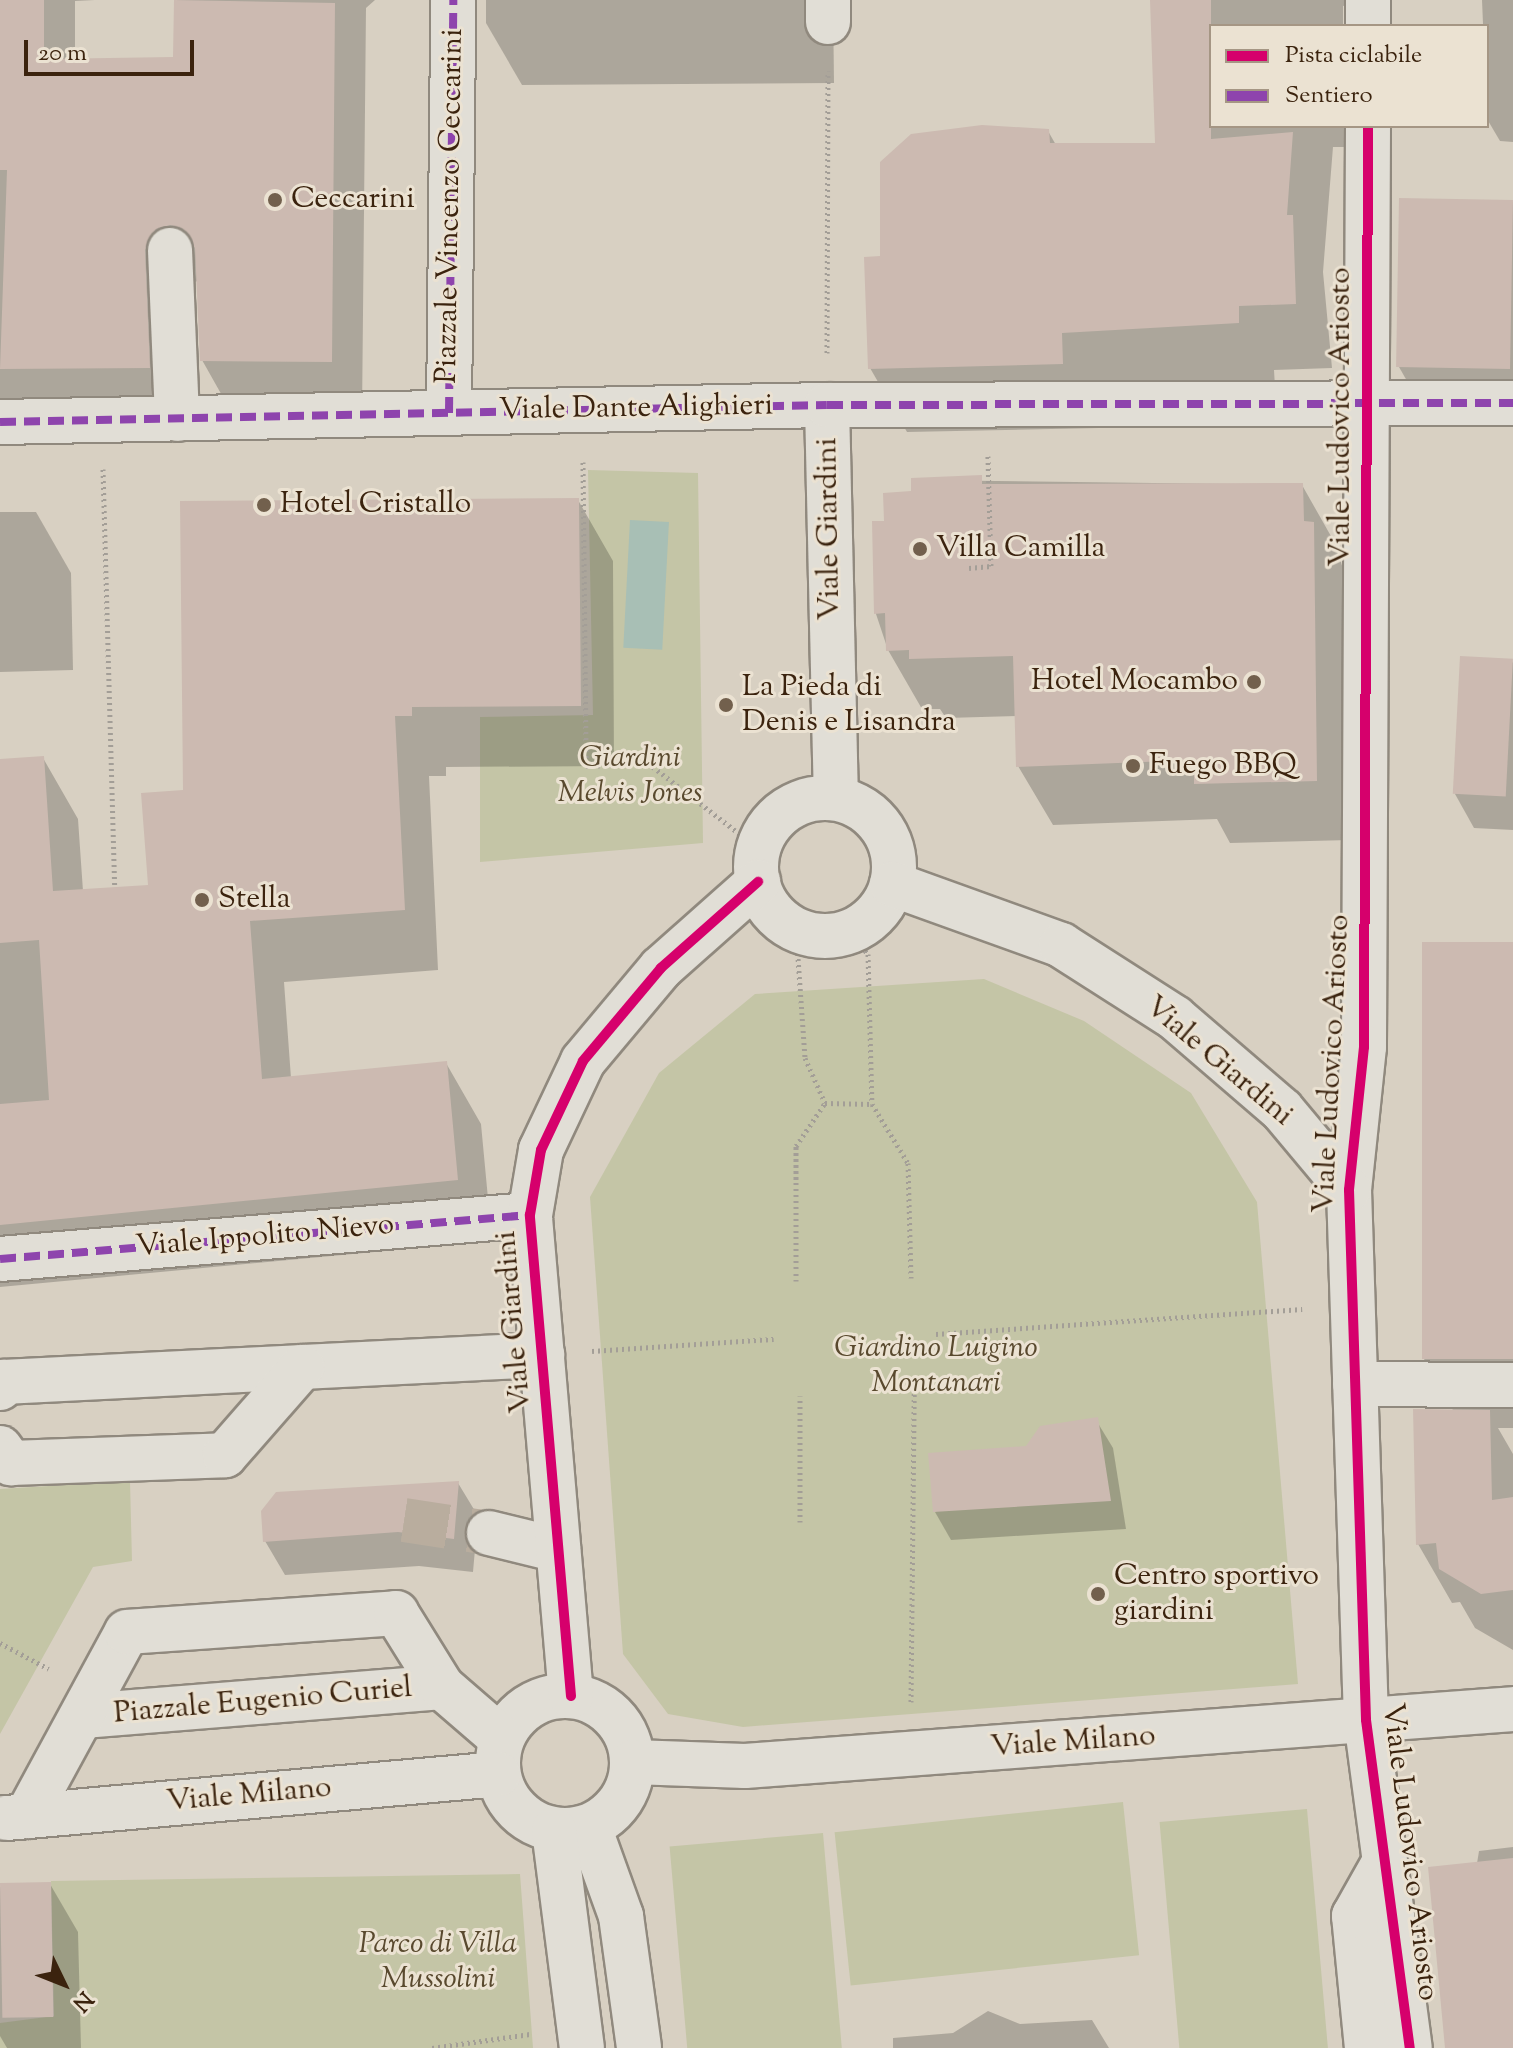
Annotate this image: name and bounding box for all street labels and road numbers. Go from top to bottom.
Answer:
street label: Piazzale Vincenzo Ceccarini [430,28,472,384]
street label: Viale Ludovico Ariosto [1324,267,1360,567]
street label: Viale Dante Alighieri [499,389,773,429]
street label: Viale Giardini [810,437,850,621]
street label: Viale Ludovico Ariosto [1307,914,1359,1214]
street label: Viale Giardini [1136,990,1300,1134]
street label: Viale Ippolito Nievo [134,1208,396,1266]
street label: Viale Giardini [489,1229,541,1415]
street label: Piazzale Eugenio Curiel [112,1671,414,1733]
street label: Viale Ludovico Ariosto [1373,1701,1445,2003]
street label: Viale Milano [989,1719,1157,1767]
street label: Viale Milano [165,1771,333,1821]

